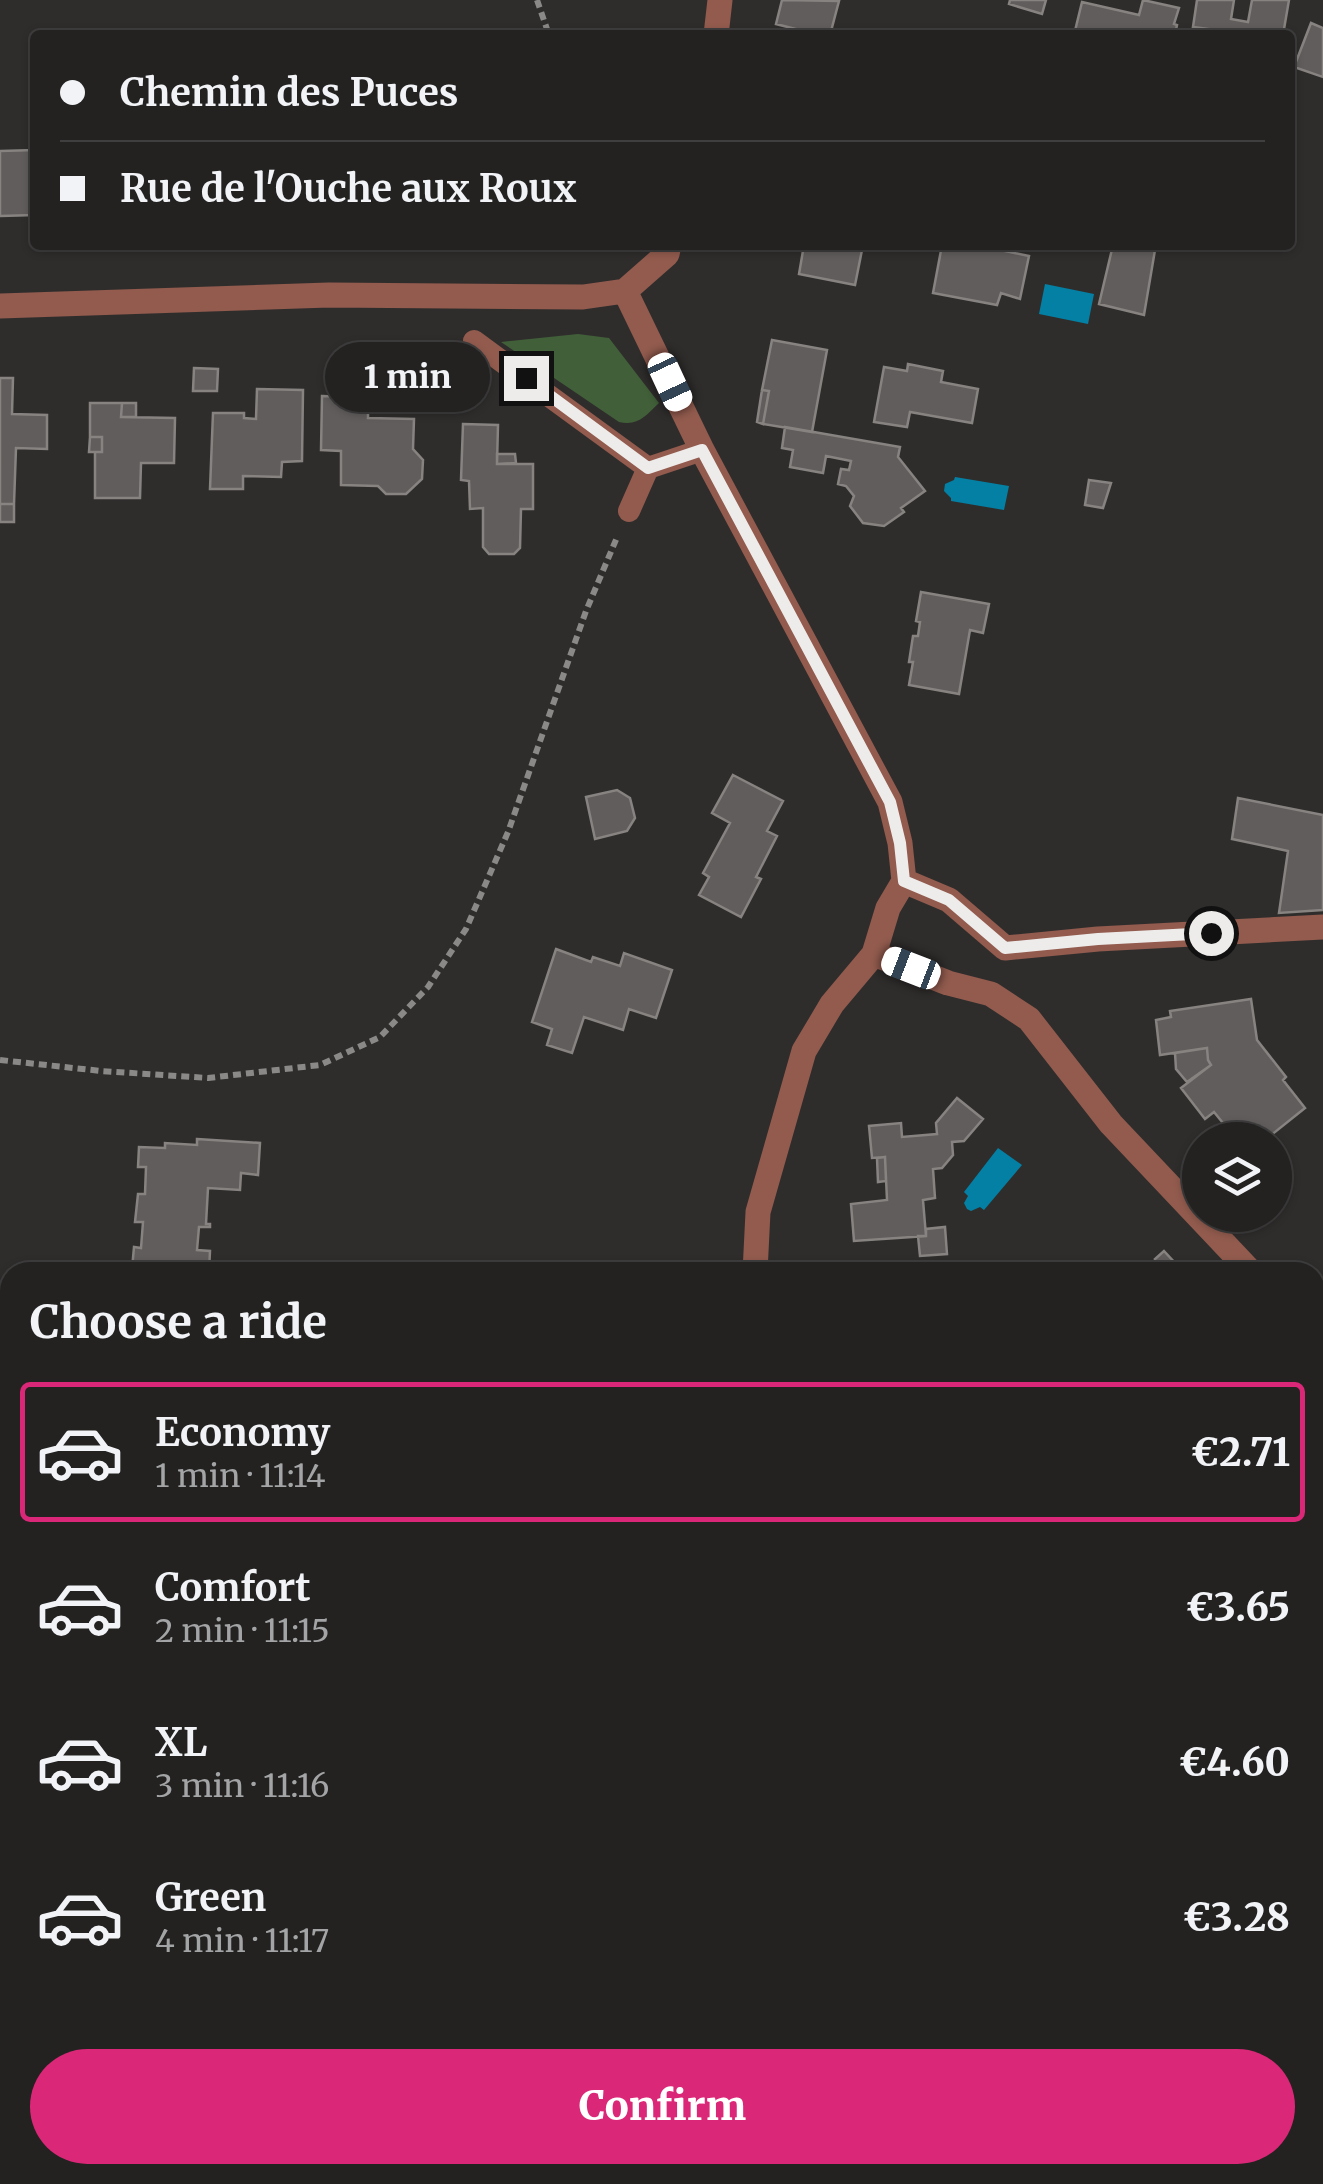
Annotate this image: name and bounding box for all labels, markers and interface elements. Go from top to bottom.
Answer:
text: Chemin des Puces [120,69,459,116]
text: Rue de l'Ouche aux Roux [120,165,576,212]
callout: 1 min [326,343,491,413]
car [644,348,696,416]
route end [504,356,549,401]
text: 1 min [364,357,451,397]
route start [1189,911,1234,956]
car [878,943,944,993]
map controls [1182,1122,1292,1232]
button: layers [1182,1122,1292,1232]
text: Choose a ride [30,1294,327,1350]
icon: car [35,1407,125,1497]
text: Economy [155,1409,330,1456]
text: €2.71 [1190,1429,1290,1476]
text: 1 min · 11:14 [155,1456,325,1496]
icon: car [35,1562,125,1652]
text: Comfort [155,1564,311,1611]
text: €3.65 [1186,1584,1290,1631]
text: 2 min · 11:15 [155,1611,330,1651]
icon: car [35,1717,125,1807]
text: XL [155,1719,207,1766]
text: €4.60 [1178,1739,1290,1786]
text: 3 min · 11:16 [155,1766,329,1806]
icon: car [35,1872,125,1962]
text: Green [155,1874,266,1921]
text: €3.28 [1183,1894,1290,1941]
text: 4 min · 11:17 [155,1921,329,1961]
button: Confirm [30,2049,1295,2164]

